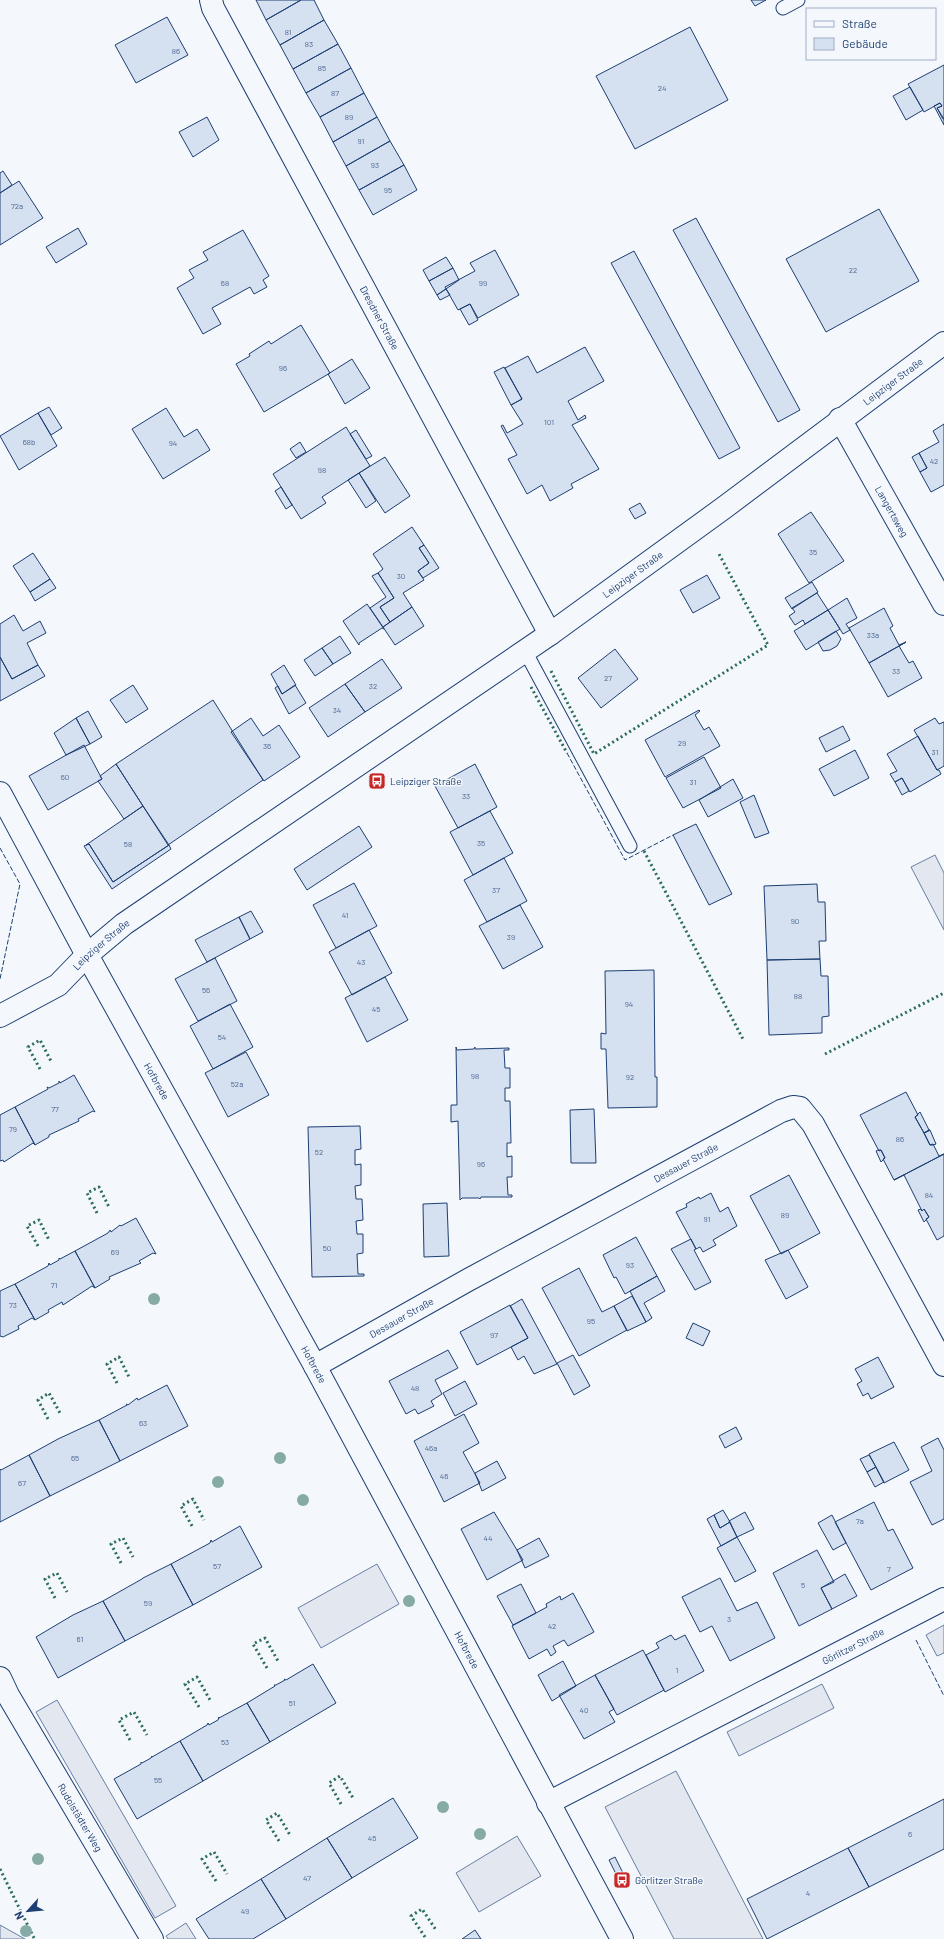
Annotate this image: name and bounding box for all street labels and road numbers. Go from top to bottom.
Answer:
street label: Dresdner Straße [358,284,402,352]
street label: Leipziger Straße [861,355,925,408]
street label: Langertsweg [873,484,911,539]
street label: Leipziger Straße [600,548,665,600]
street label: Leipziger Straße [70,916,132,972]
street label: Hofbrede [142,1060,172,1102]
street label: Dessauer Straße [651,1140,720,1185]
street label: Dessauer Straße [367,1295,435,1340]
street label: Hofbrede [299,1344,329,1385]
street label: Görlitzer Straße [820,1625,886,1667]
street label: Hofbrede [452,1629,482,1671]
street label: Rudolstädter Weg [56,1781,105,1854]

